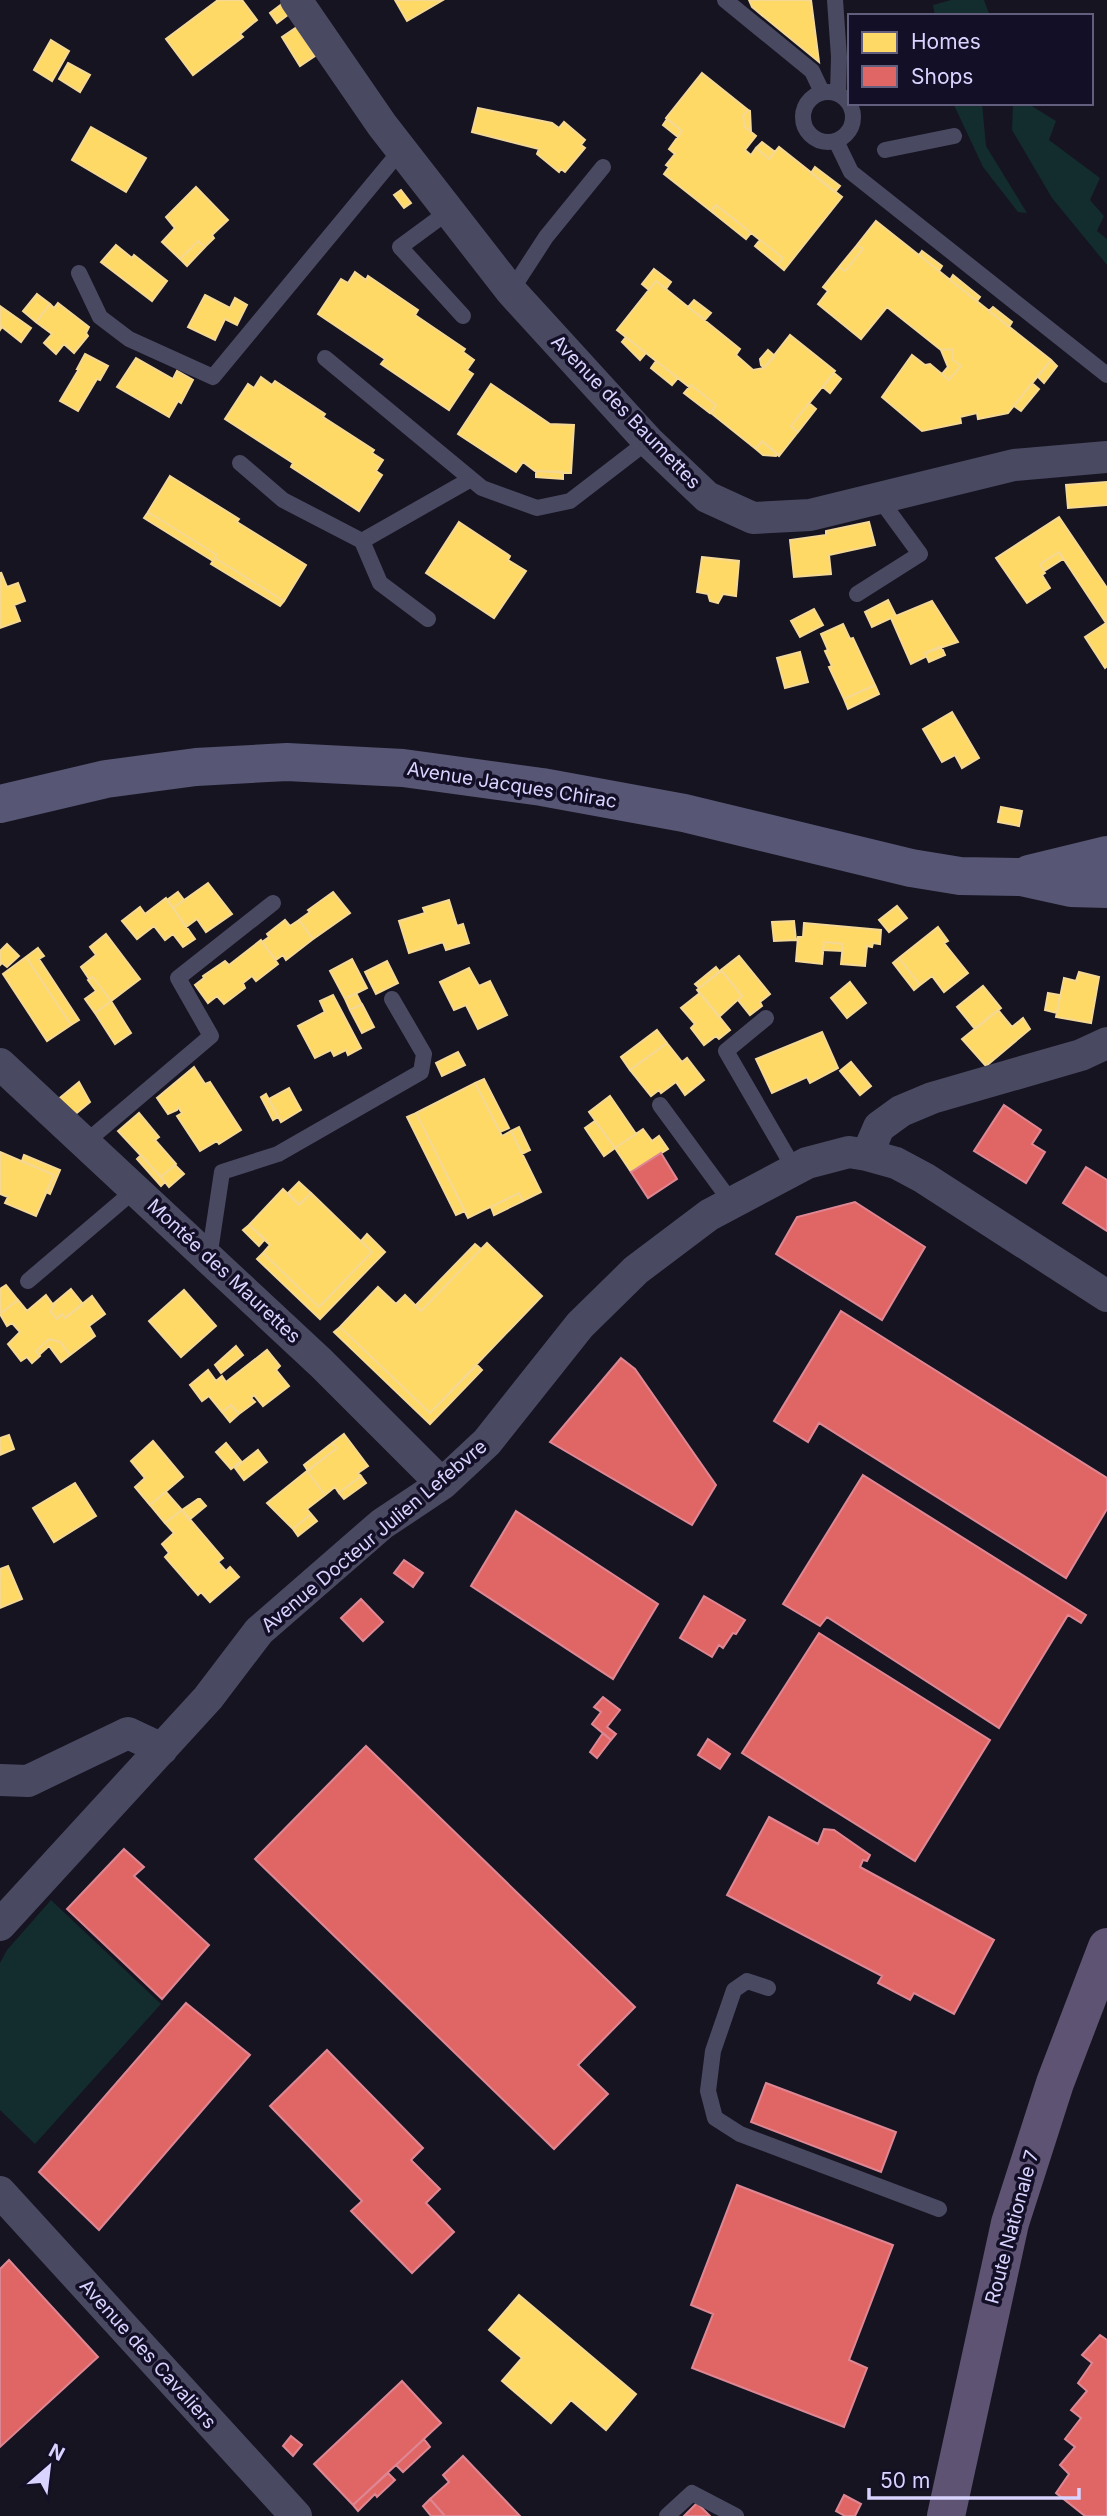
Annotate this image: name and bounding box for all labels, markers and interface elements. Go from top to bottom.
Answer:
legend [848,14,1093,105]
text: Homes [911,29,981,54]
text: Shops [911,64,973,89]
street label: Avenue des Baumettes [546,330,706,494]
street label: Avenue Jacques Chirac [405,757,619,813]
street label: Montée des Maurettes [143,1194,305,1348]
street label: Avenue Docteur Julien Lefebvre [257,1435,491,1637]
street label: Route Nationale 7 [980,2148,1044,2306]
street label: Avenue des Cavaliers [75,2275,221,2433]
north arrow [14,2432,84,2502]
text: N [45,2439,69,2466]
scale bar [869,2456,1079,2500]
text: 50 m [880,2468,930,2493]

